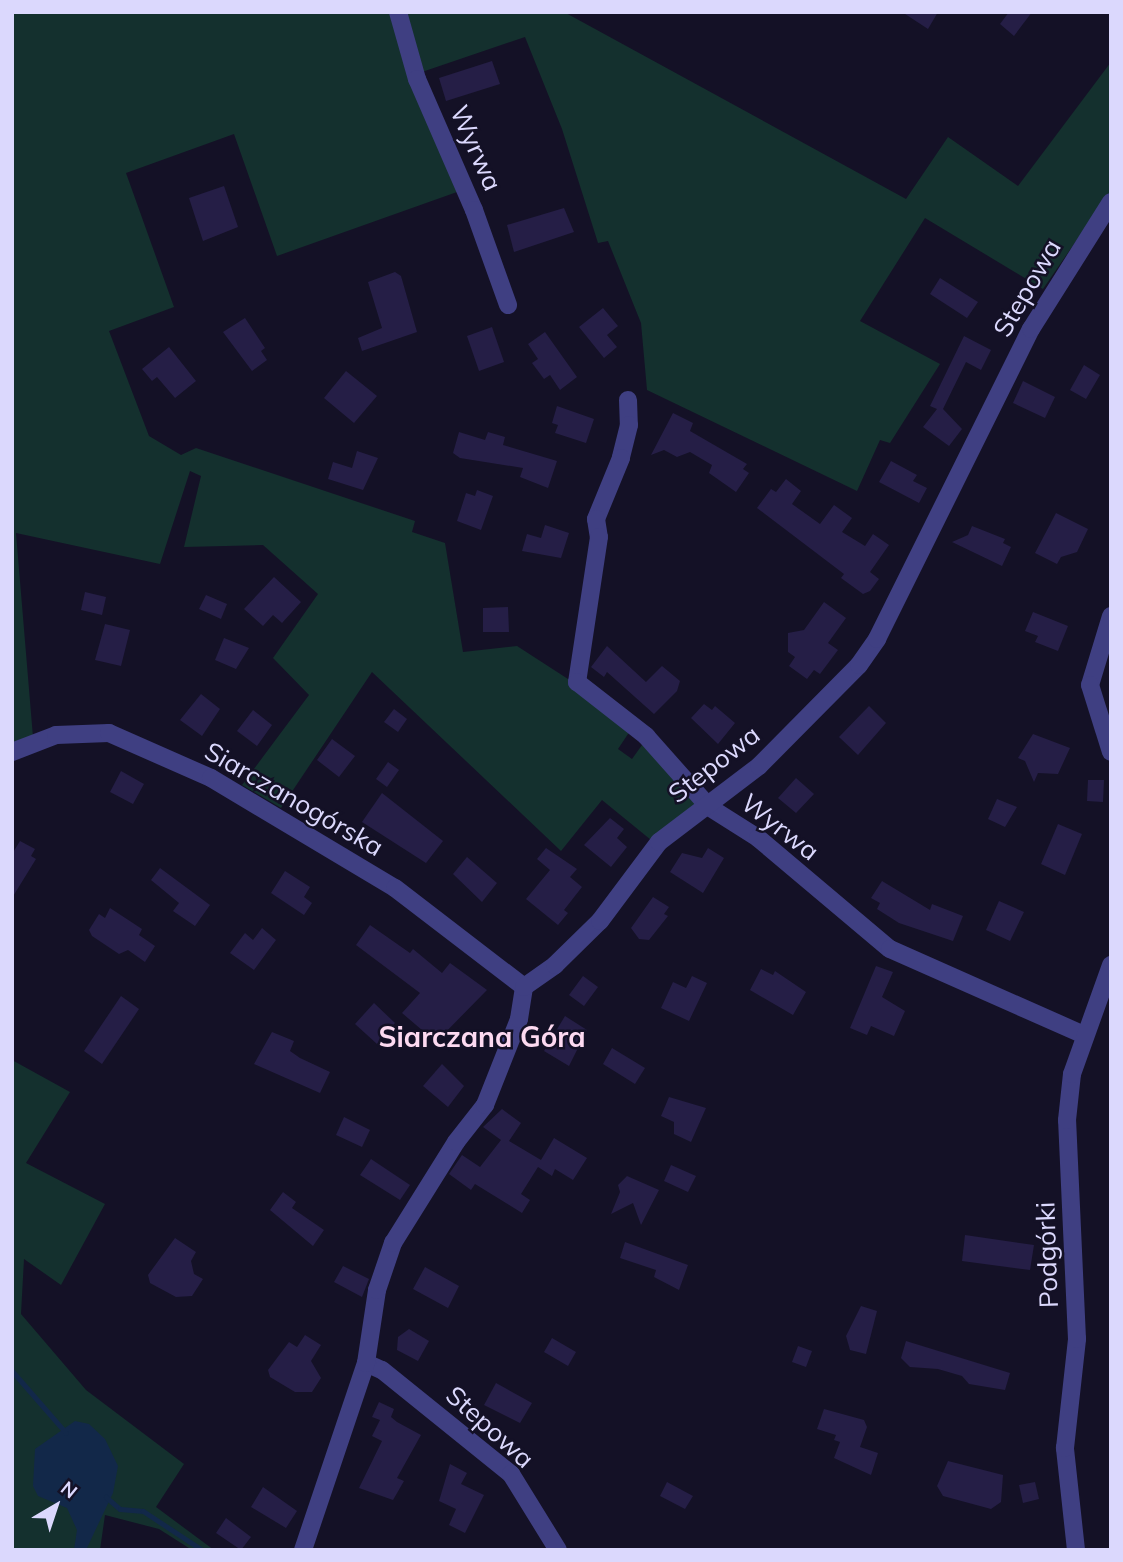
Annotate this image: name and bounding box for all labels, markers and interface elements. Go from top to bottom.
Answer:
street label: Wyrwa [443,100,509,196]
street label: Stepowa [987,234,1067,342]
street label: Stepowa [662,719,766,809]
street label: Siarczanogórska [199,735,389,863]
street label: Wyrwa [735,787,825,867]
district label: Siarczana Góra [378,1020,586,1054]
street label: Podgórki [1030,1201,1064,1309]
street label: Stepowa [440,1379,540,1475]
north arrow [21,1471,91,1541]
text: N [56,1476,82,1504]

